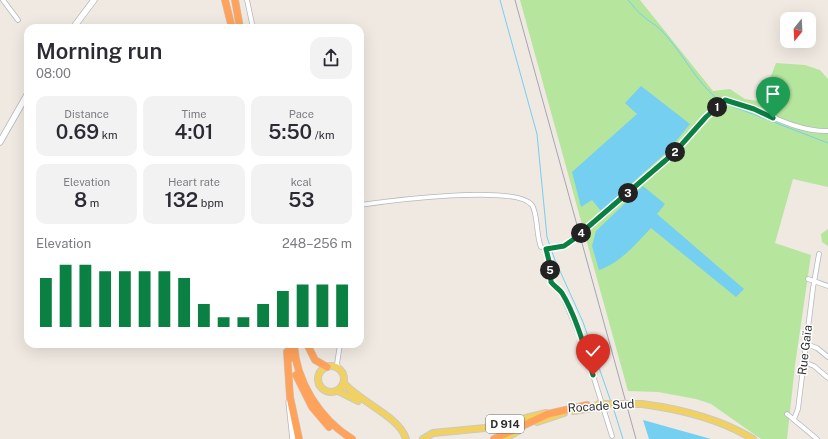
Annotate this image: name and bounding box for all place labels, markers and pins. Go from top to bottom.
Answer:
pin [756,77,790,118]
pin: 1 [707,97,727,117]
pin: 2 [665,142,685,162]
pin: 3 [618,183,638,203]
pin: 4 [571,223,591,243]
pin: 5 [540,260,560,280]
pin [576,334,610,375]

